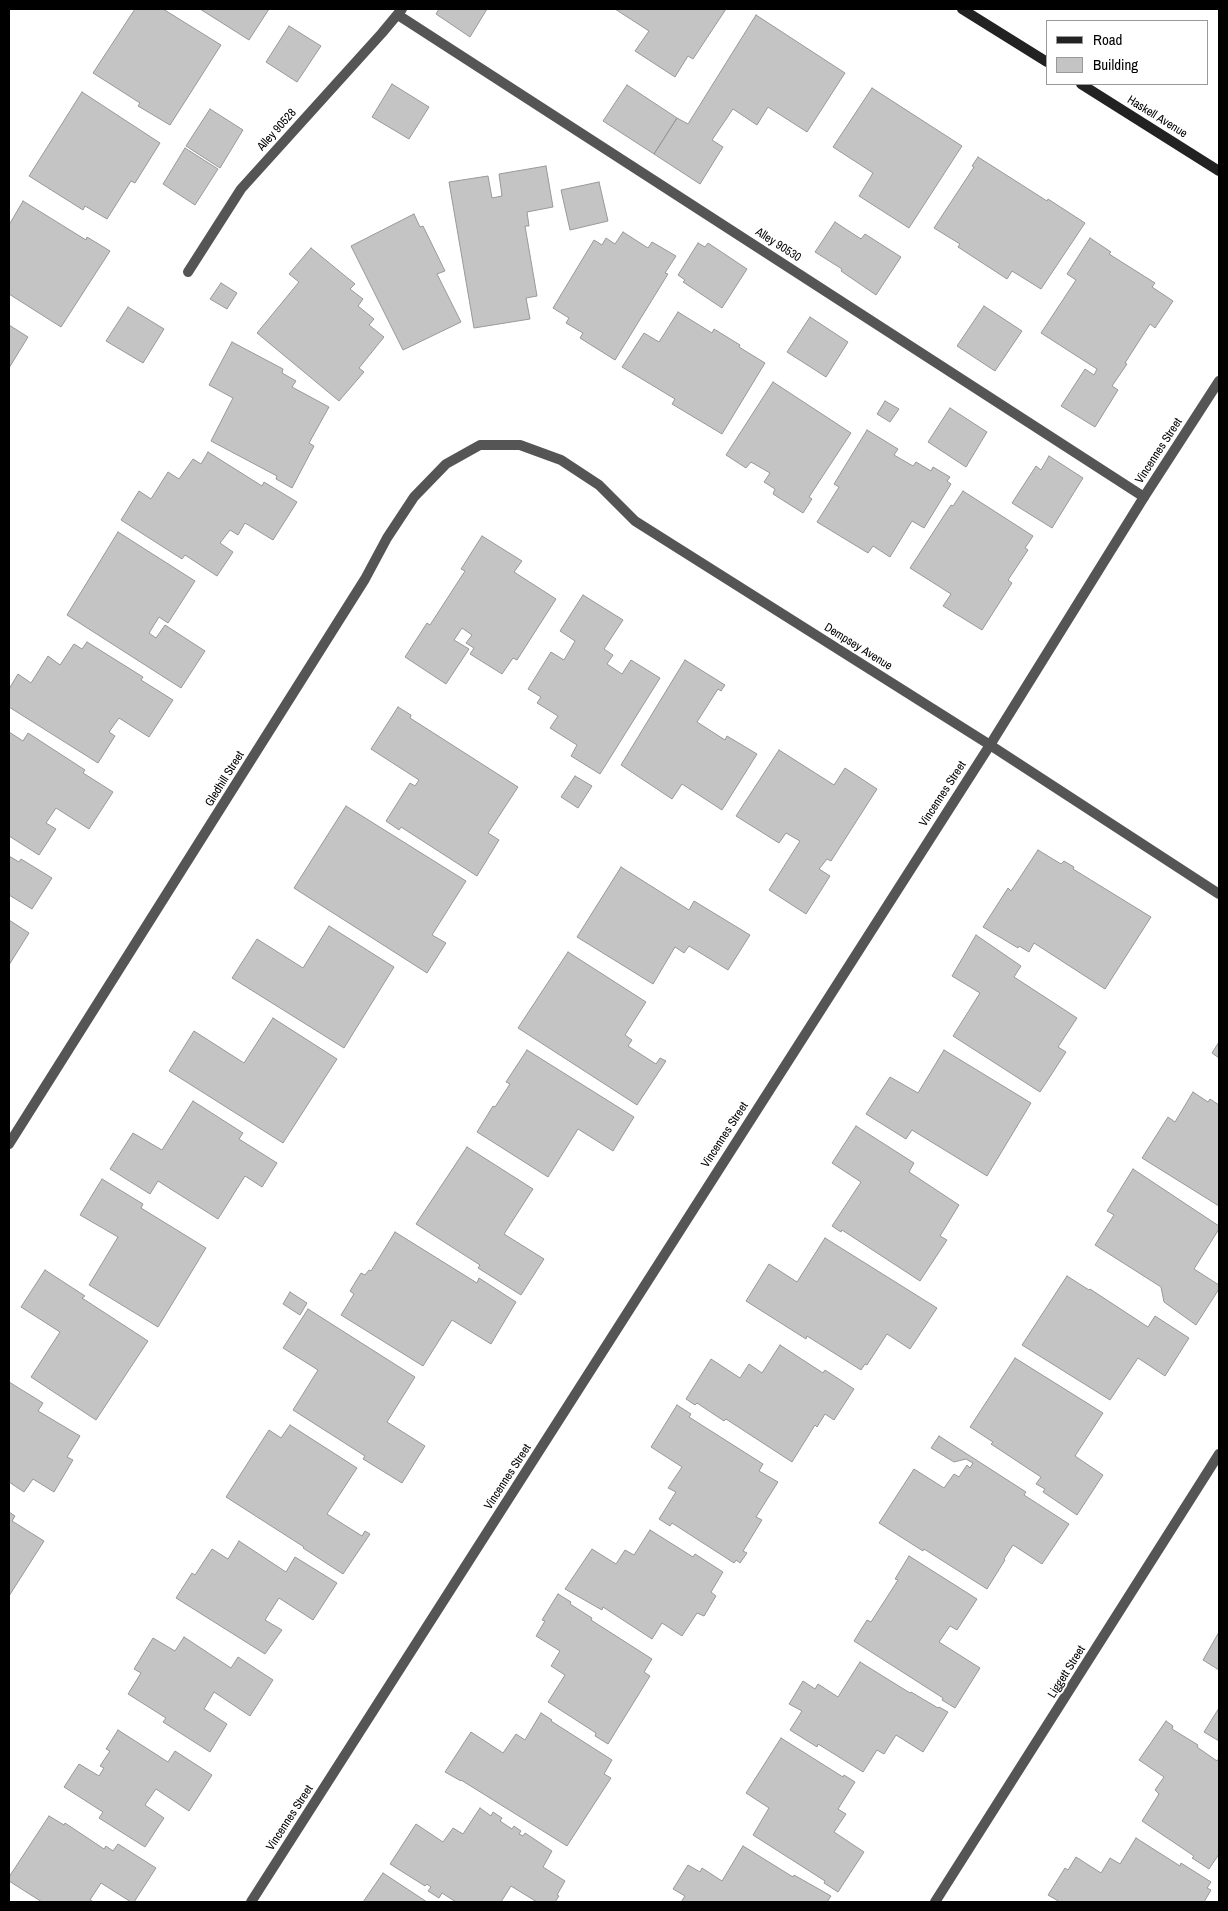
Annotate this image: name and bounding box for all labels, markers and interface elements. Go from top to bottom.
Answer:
legend [1046,20,1208,85]
text: Road [1093,29,1122,50]
text: Building [1093,54,1138,75]
street label: Haskell Avenue [1124,93,1190,141]
street label: Alley 90528 [254,106,300,154]
street label: Alley 90530 [753,225,803,265]
street label: Vincennes Street [1132,415,1186,487]
street label: Dempsey Avenue [821,620,895,674]
street label: Gledhill Street [202,749,248,809]
street label: Vincennes Street [916,758,970,830]
street label: Vincennes Street [698,1099,752,1171]
street label: Vincennes Street [481,1441,535,1513]
street label: Liggett Street [1045,1643,1089,1701]
street label: Vincennes Street [263,1782,317,1854]

